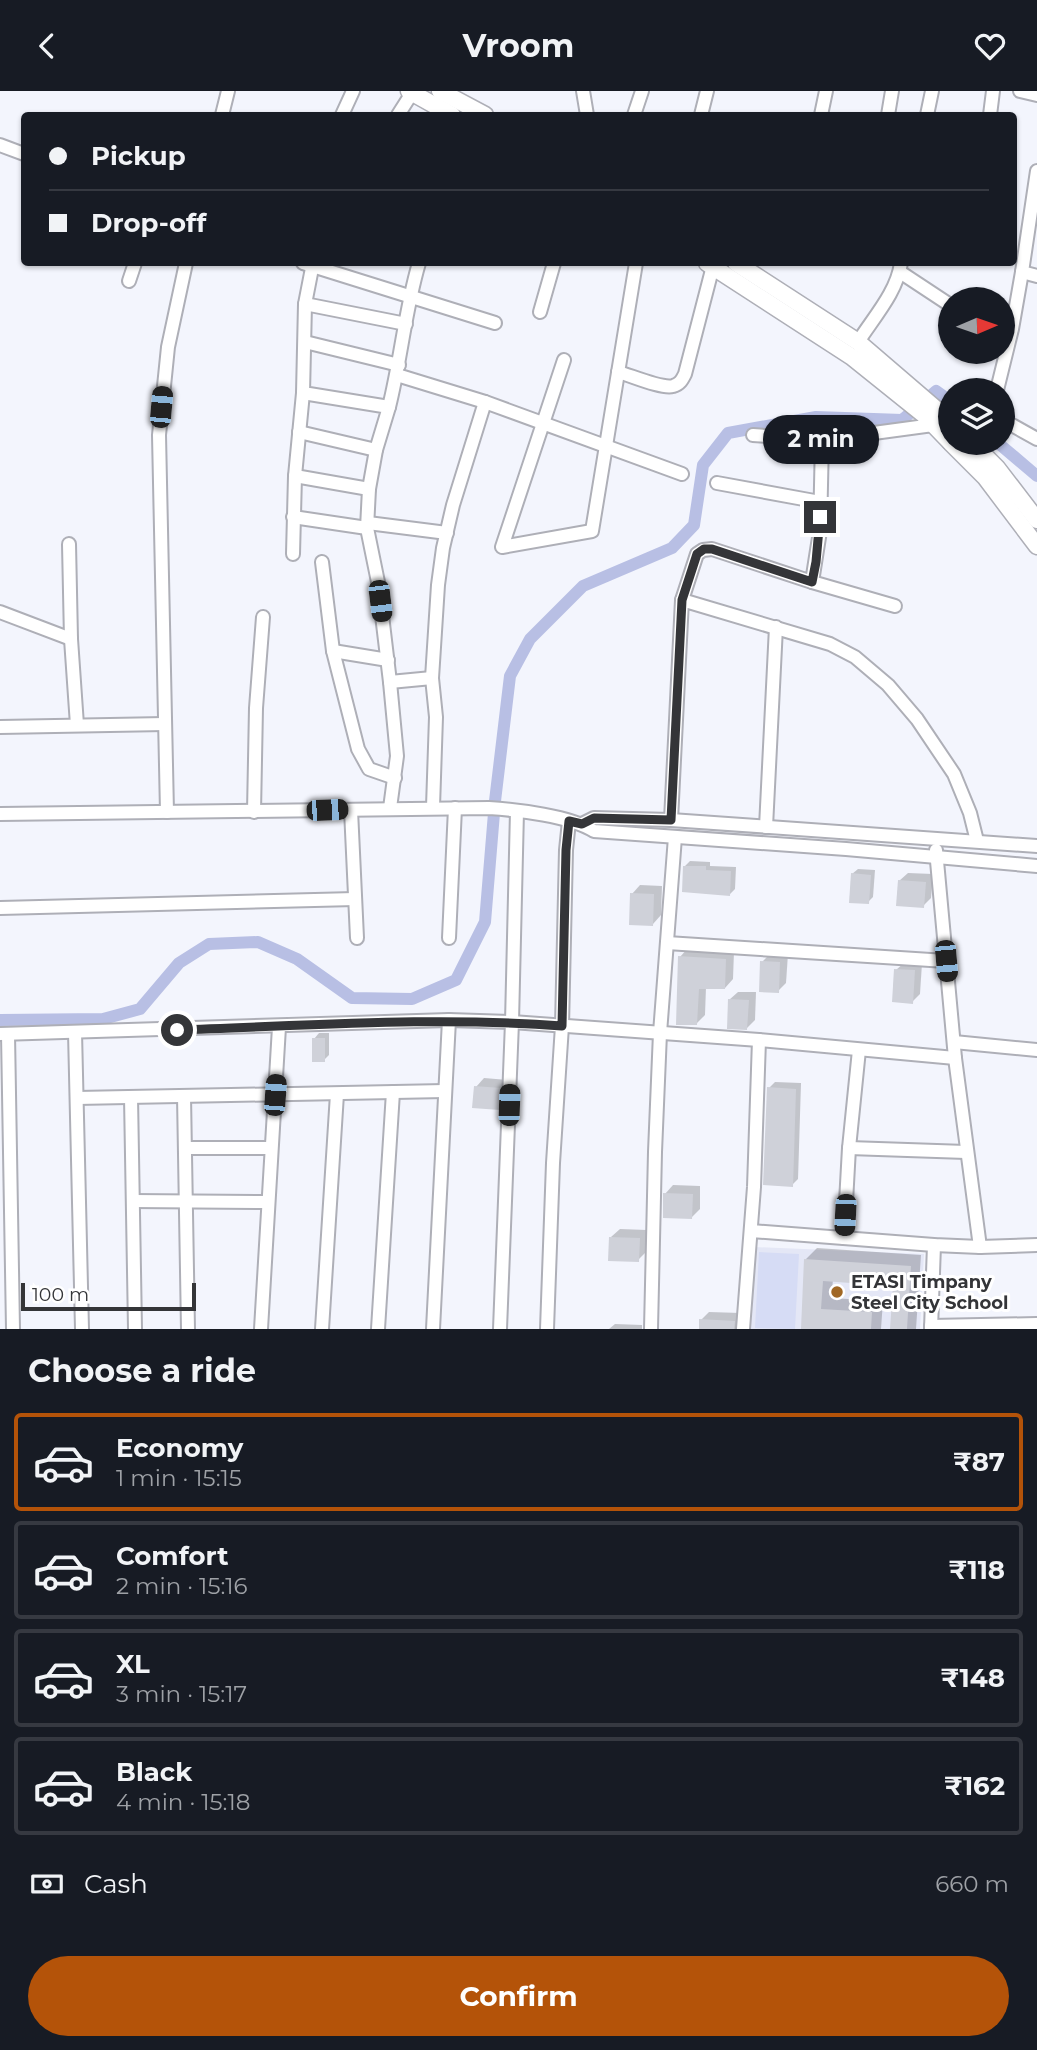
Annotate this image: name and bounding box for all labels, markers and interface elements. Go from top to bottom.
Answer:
text: Vroom [463,26,574,65]
icon: back [28,27,66,65]
icon: heart [971,27,1009,65]
text: Pickup [91,140,186,172]
text: Drop-off [91,207,206,239]
north arrow [938,287,1015,364]
map controls [938,287,1015,455]
button: layers [938,378,1015,455]
car [149,385,174,429]
callout: 2 min [762,415,878,465]
text: 2 min [787,425,855,453]
route end [804,501,836,533]
car [368,579,393,623]
car [306,799,349,821]
car [934,939,959,983]
route start [161,1014,193,1046]
car [264,1073,287,1117]
car [498,1084,521,1126]
car [834,1193,857,1237]
place label: ETASI Timpany Steel City School [851,1271,1009,1314]
scale bar [21,1280,196,1312]
text: 100 m [32,1283,89,1306]
marker: ETASI Timpany Steel City School [829,1284,845,1300]
text: Choose a ride [28,1351,256,1390]
icon: car [32,1431,95,1494]
text: Economy [116,1432,243,1464]
text: ₹87 [953,1446,1005,1478]
text: 1 min · 15:15 [116,1464,242,1492]
icon: car [32,1539,95,1602]
text: Comfort [116,1540,228,1572]
text: ₹118 [948,1554,1005,1586]
text: 2 min · 15:16 [116,1572,248,1600]
icon: car [32,1647,95,1710]
text: XL [116,1648,150,1680]
text: ₹148 [940,1662,1005,1694]
text: 3 min · 15:17 [116,1680,247,1708]
icon: car [32,1755,95,1818]
text: Black [116,1756,192,1788]
text: ₹162 [944,1770,1005,1802]
text: 4 min · 15:18 [116,1788,250,1816]
icon: cash [28,1865,66,1903]
text: Cash [84,1868,148,1900]
text: 660 m [935,1870,1009,1898]
button: Confirm [28,1956,1009,2036]

